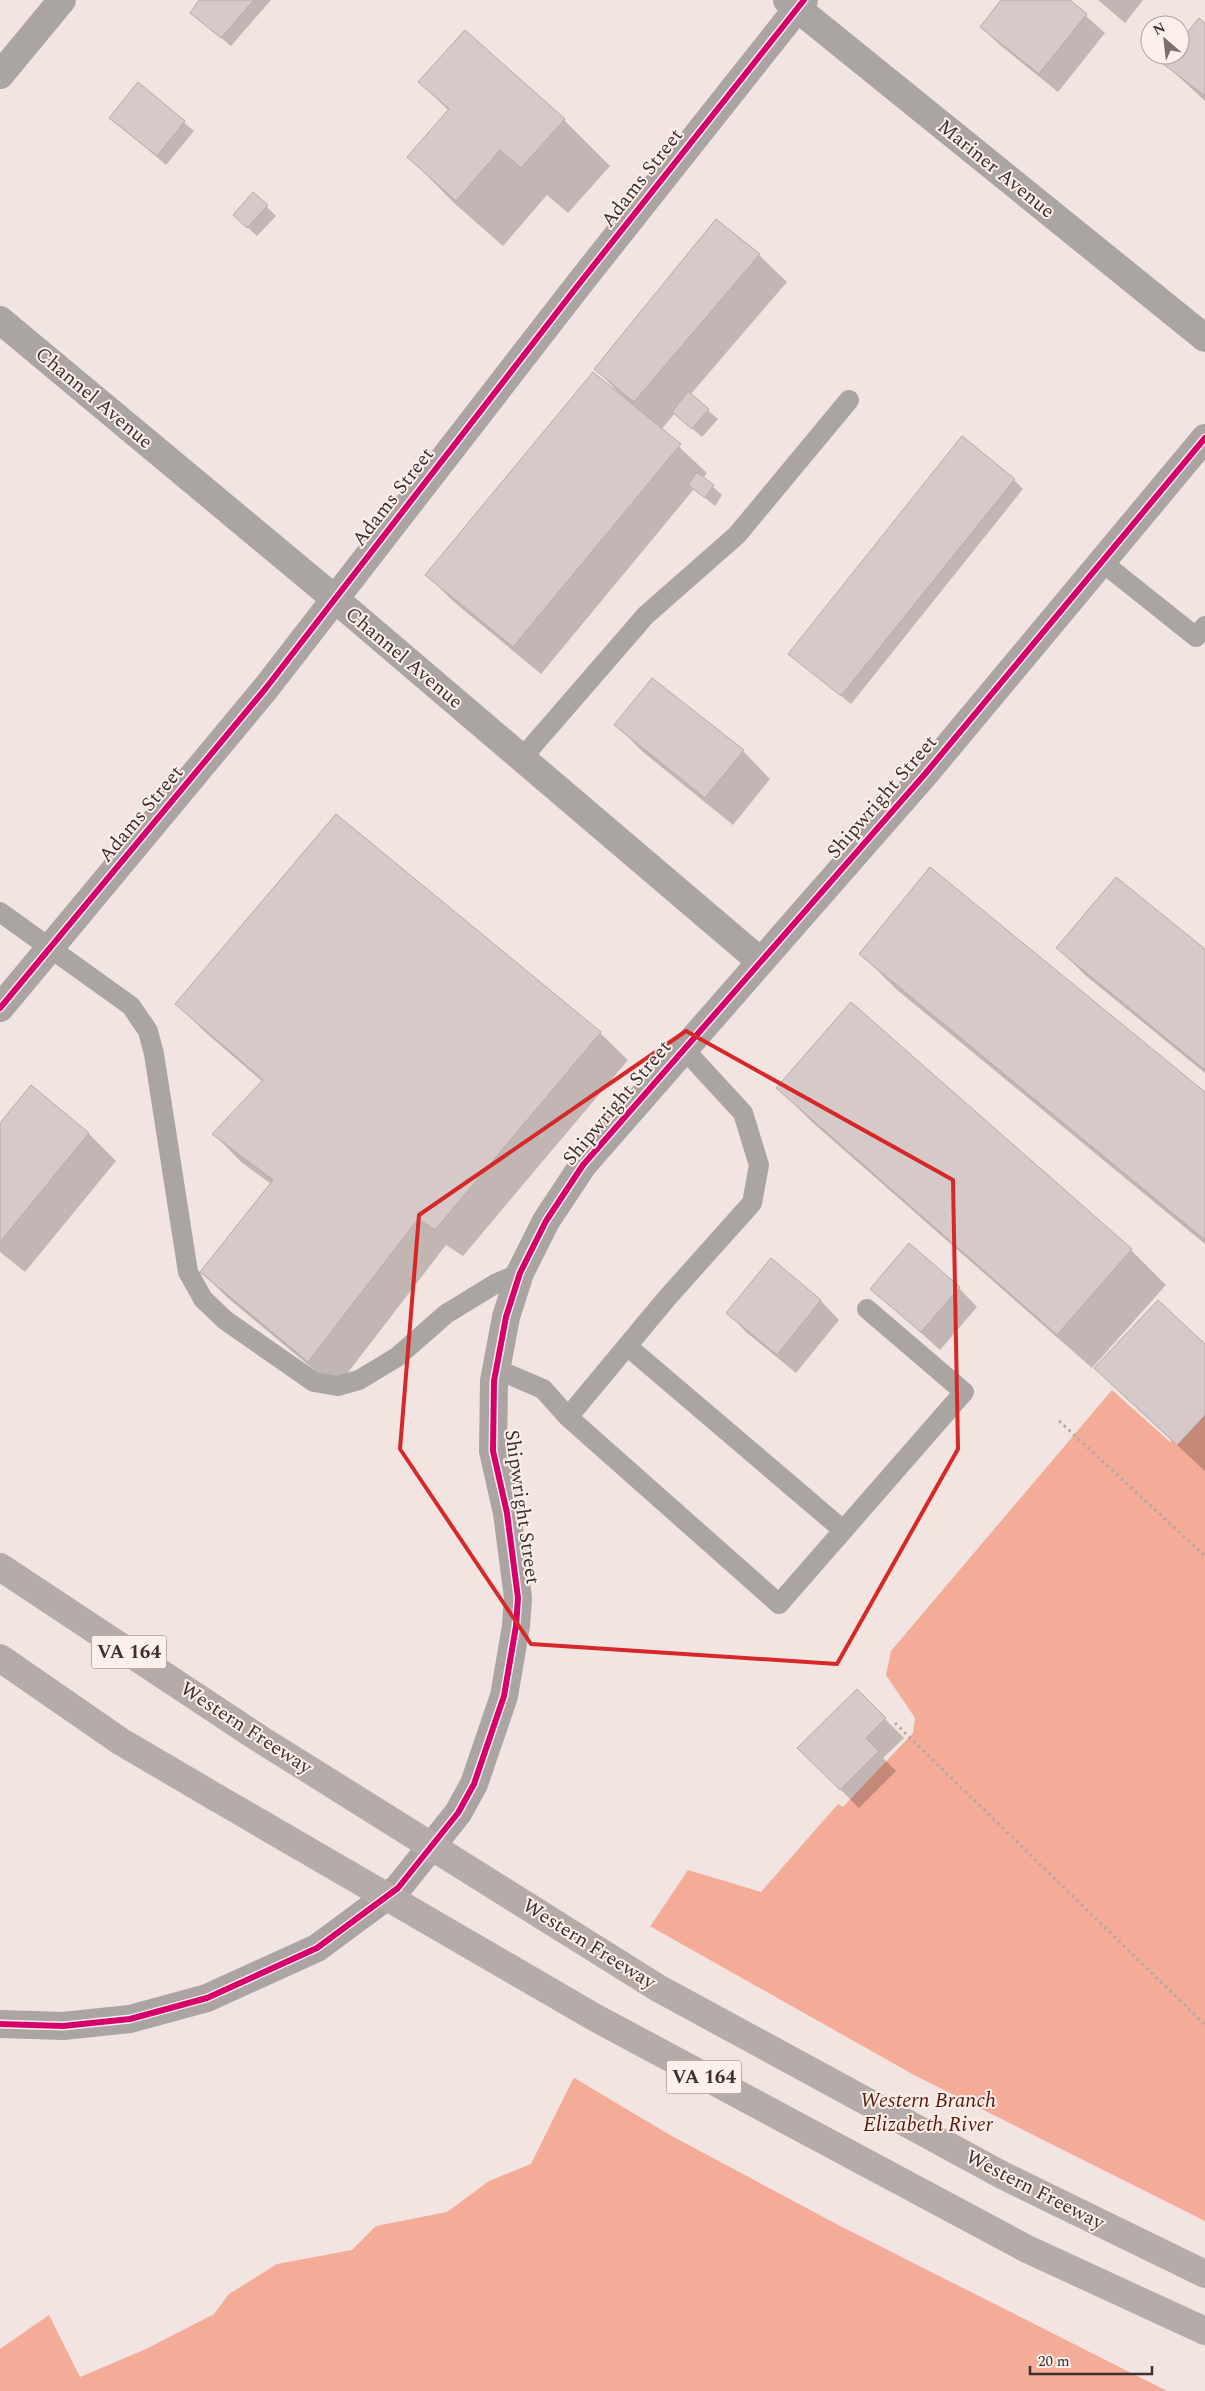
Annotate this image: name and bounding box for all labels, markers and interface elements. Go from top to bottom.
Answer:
north arrow [1140,15,1190,65]
text: N [1149,17,1169,41]
street label: Mariner Avenue [931,112,1061,226]
street label: Adams Street [594,122,690,234]
street label: Channel Avenue [29,340,159,456]
street label: Adams Street [345,441,441,553]
street label: Channel Avenue [339,600,469,716]
street label: Shipwright Street [820,728,944,866]
street label: Adams Street [91,759,191,869]
street label: Shipwright Street [555,1034,679,1172]
street label: Shipwright Street [496,1428,548,1586]
road number: VA 164 [92,1635,166,1668]
street label: Western Freeway [174,1674,319,1783]
street label: Western Freeway [517,1891,663,1998]
road number: VA 164 [666,2060,742,2094]
water label: Western Branch Elizabeth River [860,2085,996,2141]
street label: Western Freeway [960,2142,1111,2239]
scale bar [1030,2344,1152,2376]
text: 20 m [1038,2350,1070,2373]

